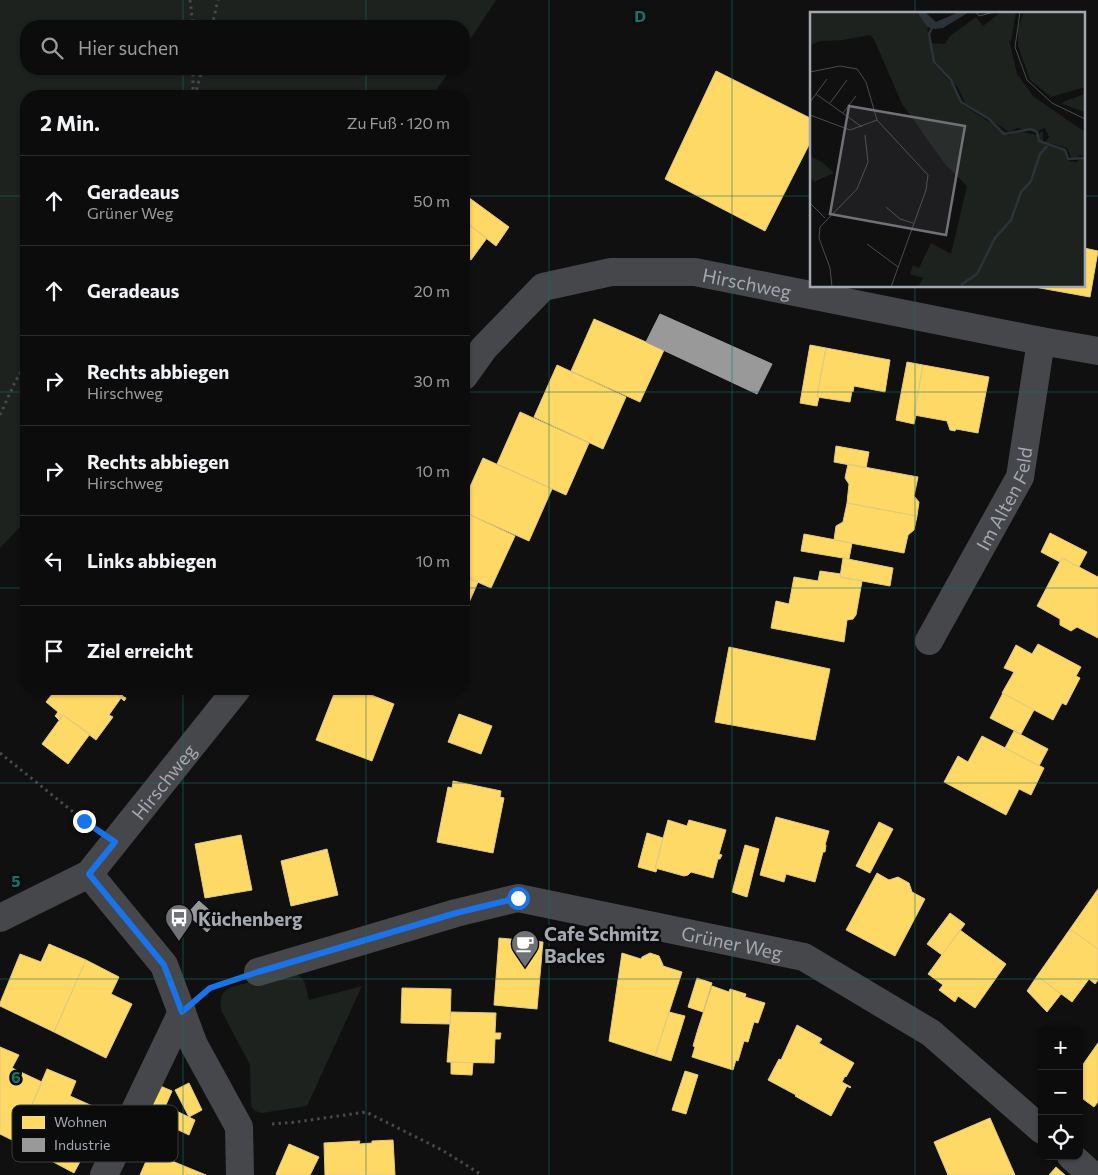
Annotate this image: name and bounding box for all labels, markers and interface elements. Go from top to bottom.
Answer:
text: D [634,6,646,25]
inset map [810,12,1086,288]
search box [20,20,470,75]
icon: search [38,34,66,62]
text: Hier suchen [78,36,179,59]
text: 2 Min. [40,110,100,135]
text: Zu Fuß · 120 m [347,113,450,132]
text: Geradeaus [87,180,179,203]
icon: ahead [40,187,68,215]
text: 50 m [413,191,450,210]
text: Grüner Weg [87,203,173,222]
street label: Hirschweg [701,262,794,302]
icon: ahead [40,277,68,305]
text: Geradeaus [87,279,179,302]
text: 20 m [414,281,450,300]
text: Rechts abbiegen [87,360,229,383]
icon: right [40,367,68,395]
text: 30 m [413,371,450,390]
text: Hirschweg [87,383,163,402]
street label: Im Alten Feld [970,445,1036,554]
text: Rechts abbiegen [87,450,229,473]
icon: right [40,457,68,485]
text: 10 m [416,461,450,480]
text: Hirschweg [87,473,163,492]
icon: left [40,547,68,575]
text: Links abbiegen [87,549,217,572]
text: 10 m [416,551,450,570]
icon: arrive [40,637,68,665]
text: Ziel erreicht [87,639,193,662]
street label: Hirschweg [126,739,200,824]
route end [73,810,96,833]
text: 5 [11,871,21,890]
route start [507,887,530,910]
bus stop icon: Küchenberg [164,903,194,942]
place label: Küchenberg [198,907,303,930]
street label: Grüner Weg [679,921,785,964]
place label: Cafe Schmitz Backes [544,922,660,967]
cafe icon: Cafe Schmitz Backes [510,929,540,968]
map controls [1038,1025,1083,1160]
button: + [1038,1025,1083,1070]
text: 6 [11,1067,21,1086]
button: − [1038,1070,1083,1115]
legend [12,1105,178,1162]
text: Wohnen [54,1113,107,1130]
button: locate [1038,1115,1083,1160]
text: Industrie [54,1136,111,1153]

